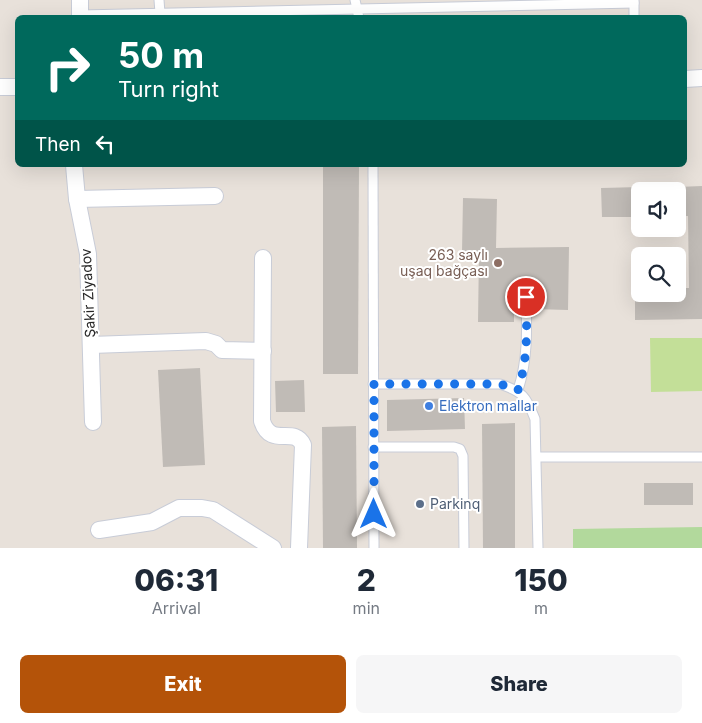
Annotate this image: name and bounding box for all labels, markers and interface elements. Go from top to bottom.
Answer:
text: 50 m [118,34,204,76]
icon: right [35,35,100,100]
text: Turn right [118,76,219,102]
icon: left [91,130,119,158]
text: Then [35,133,81,156]
map controls [631,182,686,302]
button: sound [631,182,686,237]
place label: 263 saylı uşaq bağçası [400,246,488,279]
button: search [631,247,686,302]
street label: Şakir Ziyadov [77,248,98,338]
marker: 263 saylı uşaq bağçası [492,257,504,269]
pin [505,276,547,318]
icon: arrive [512,283,540,311]
place label: Elektron mallar [439,397,537,414]
marker: Elektron mallar [423,400,435,412]
position arrow [347,487,399,539]
place label: Parkinq [430,495,480,512]
marker: Parkinq [414,498,426,510]
text: 06:31 [134,562,218,598]
text: 2 [357,562,376,598]
text: 150 [514,562,568,598]
text: Arrival [152,598,201,618]
text: min [353,598,380,618]
text: m [534,598,548,618]
button: Exit [20,655,346,713]
button: Share [356,655,682,713]

